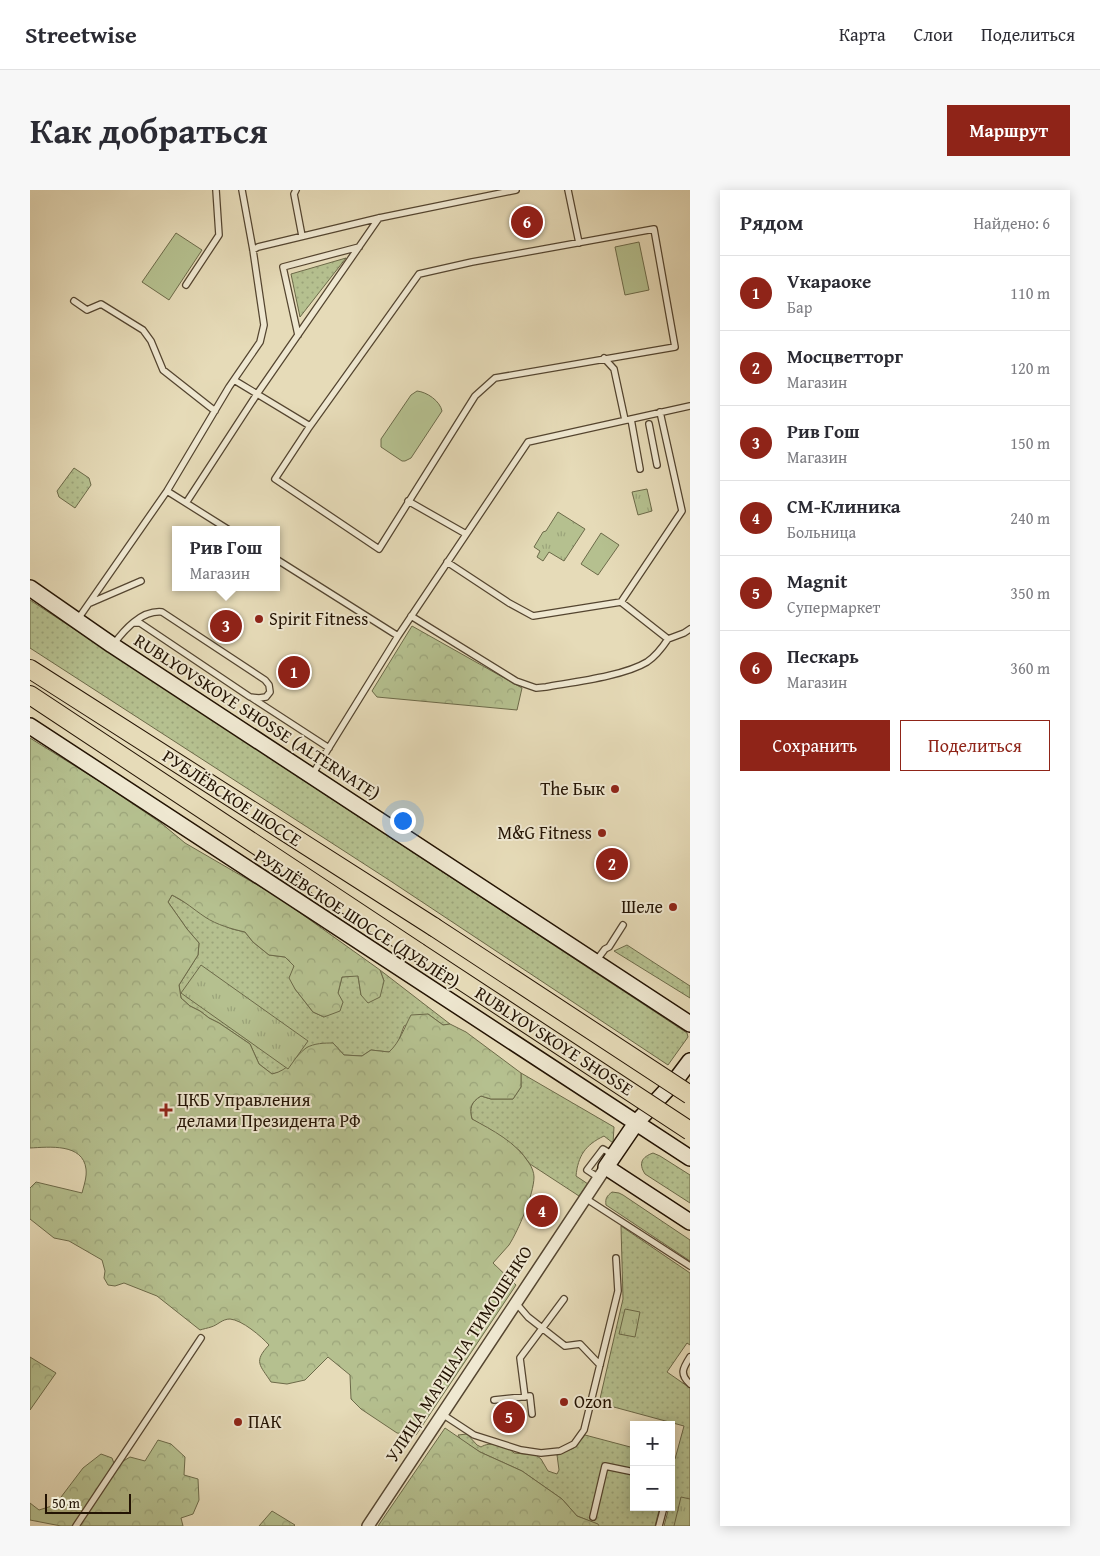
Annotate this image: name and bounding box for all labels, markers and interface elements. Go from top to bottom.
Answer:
text: Streetwise [25,17,137,52]
text: Карта [839,21,886,48]
text: Слои [914,21,953,48]
text: Поделиться [981,21,1075,48]
text: Как добраться [30,105,268,156]
button: Маршрут [947,105,1070,156]
pin: 6 [511,203,543,241]
text: Рядом [740,207,803,238]
text: Найдено: 6 [973,211,1050,235]
text: Vкараоке [787,267,871,295]
text: 1 [752,281,760,305]
text: 110 m [1010,281,1050,305]
text: Бар [787,295,812,319]
text: Мосцветторг [787,342,903,370]
text: 2 [752,356,760,380]
text: 120 m [1010,356,1050,380]
text: Магазин [787,370,847,394]
text: Рив Гош [787,417,859,445]
text: 3 [752,431,760,455]
text: 150 m [1010,431,1050,455]
text: Магазин [787,445,847,469]
text: СМ-Клиника [787,492,901,520]
text: 4 [752,506,760,530]
text: 240 m [1010,506,1050,530]
text: Больница [787,520,856,544]
popup [172,526,280,591]
text: Рив Гош [190,533,262,561]
text: Магазин [190,561,250,585]
text: Magnit [787,567,847,595]
text: 5 [752,581,760,605]
text: 350 m [1010,581,1050,605]
text: Супермаркет [787,595,880,619]
place label: Spirit Fitness [269,605,368,632]
pin: 3 [210,607,242,645]
marker: Spirit Fitness [253,613,265,625]
street label: RUBLYOVSKOYE SHOSSE (ALTERNATE) [129,627,386,806]
text: Пескарь [787,642,859,670]
pin: 1 [278,653,310,691]
text: 6 [752,656,760,680]
text: 360 m [1010,656,1050,680]
text: Магазин [787,670,847,694]
button: Сохранить [740,720,890,771]
button: Поделиться [900,720,1050,771]
street label: РУБЛЁВСКОЕ ШОССЕ [157,742,307,853]
place label: The Бык [540,775,606,802]
marker: The Бык [609,783,621,795]
your location [390,808,416,834]
place label: M&G Fitness [497,819,592,846]
marker: M&G Fitness [596,827,608,839]
street label: РУБЛЁВСКОЕ ШОССЕ (ДУБЛЁР) [249,842,465,995]
pin: 2 [596,845,628,883]
place label: Шеле [621,893,663,920]
marker: Шеле [667,901,679,913]
street label: RUBLYOVSKOYE SHOSSE [470,979,639,1102]
place label: ЦКБ Управления делами Президента РФ [177,1086,361,1134]
marker: ЦКБ Управления делами Президента РФ [159,1103,173,1117]
pin: 4 [526,1192,558,1230]
street label: УЛИЦА МАРШАЛА ТИМОШЕНКО [378,1240,539,1467]
place label: Ozon [574,1388,612,1415]
marker: Ozon [558,1396,570,1408]
pin: 5 [493,1398,525,1436]
place label: ПАК [248,1408,282,1435]
marker: ПАК [232,1416,244,1428]
map controls [630,1421,675,1511]
button: + [630,1421,675,1466]
button: − [630,1466,675,1511]
scale bar [45,1491,131,1514]
text: 50 m [52,1493,80,1513]

